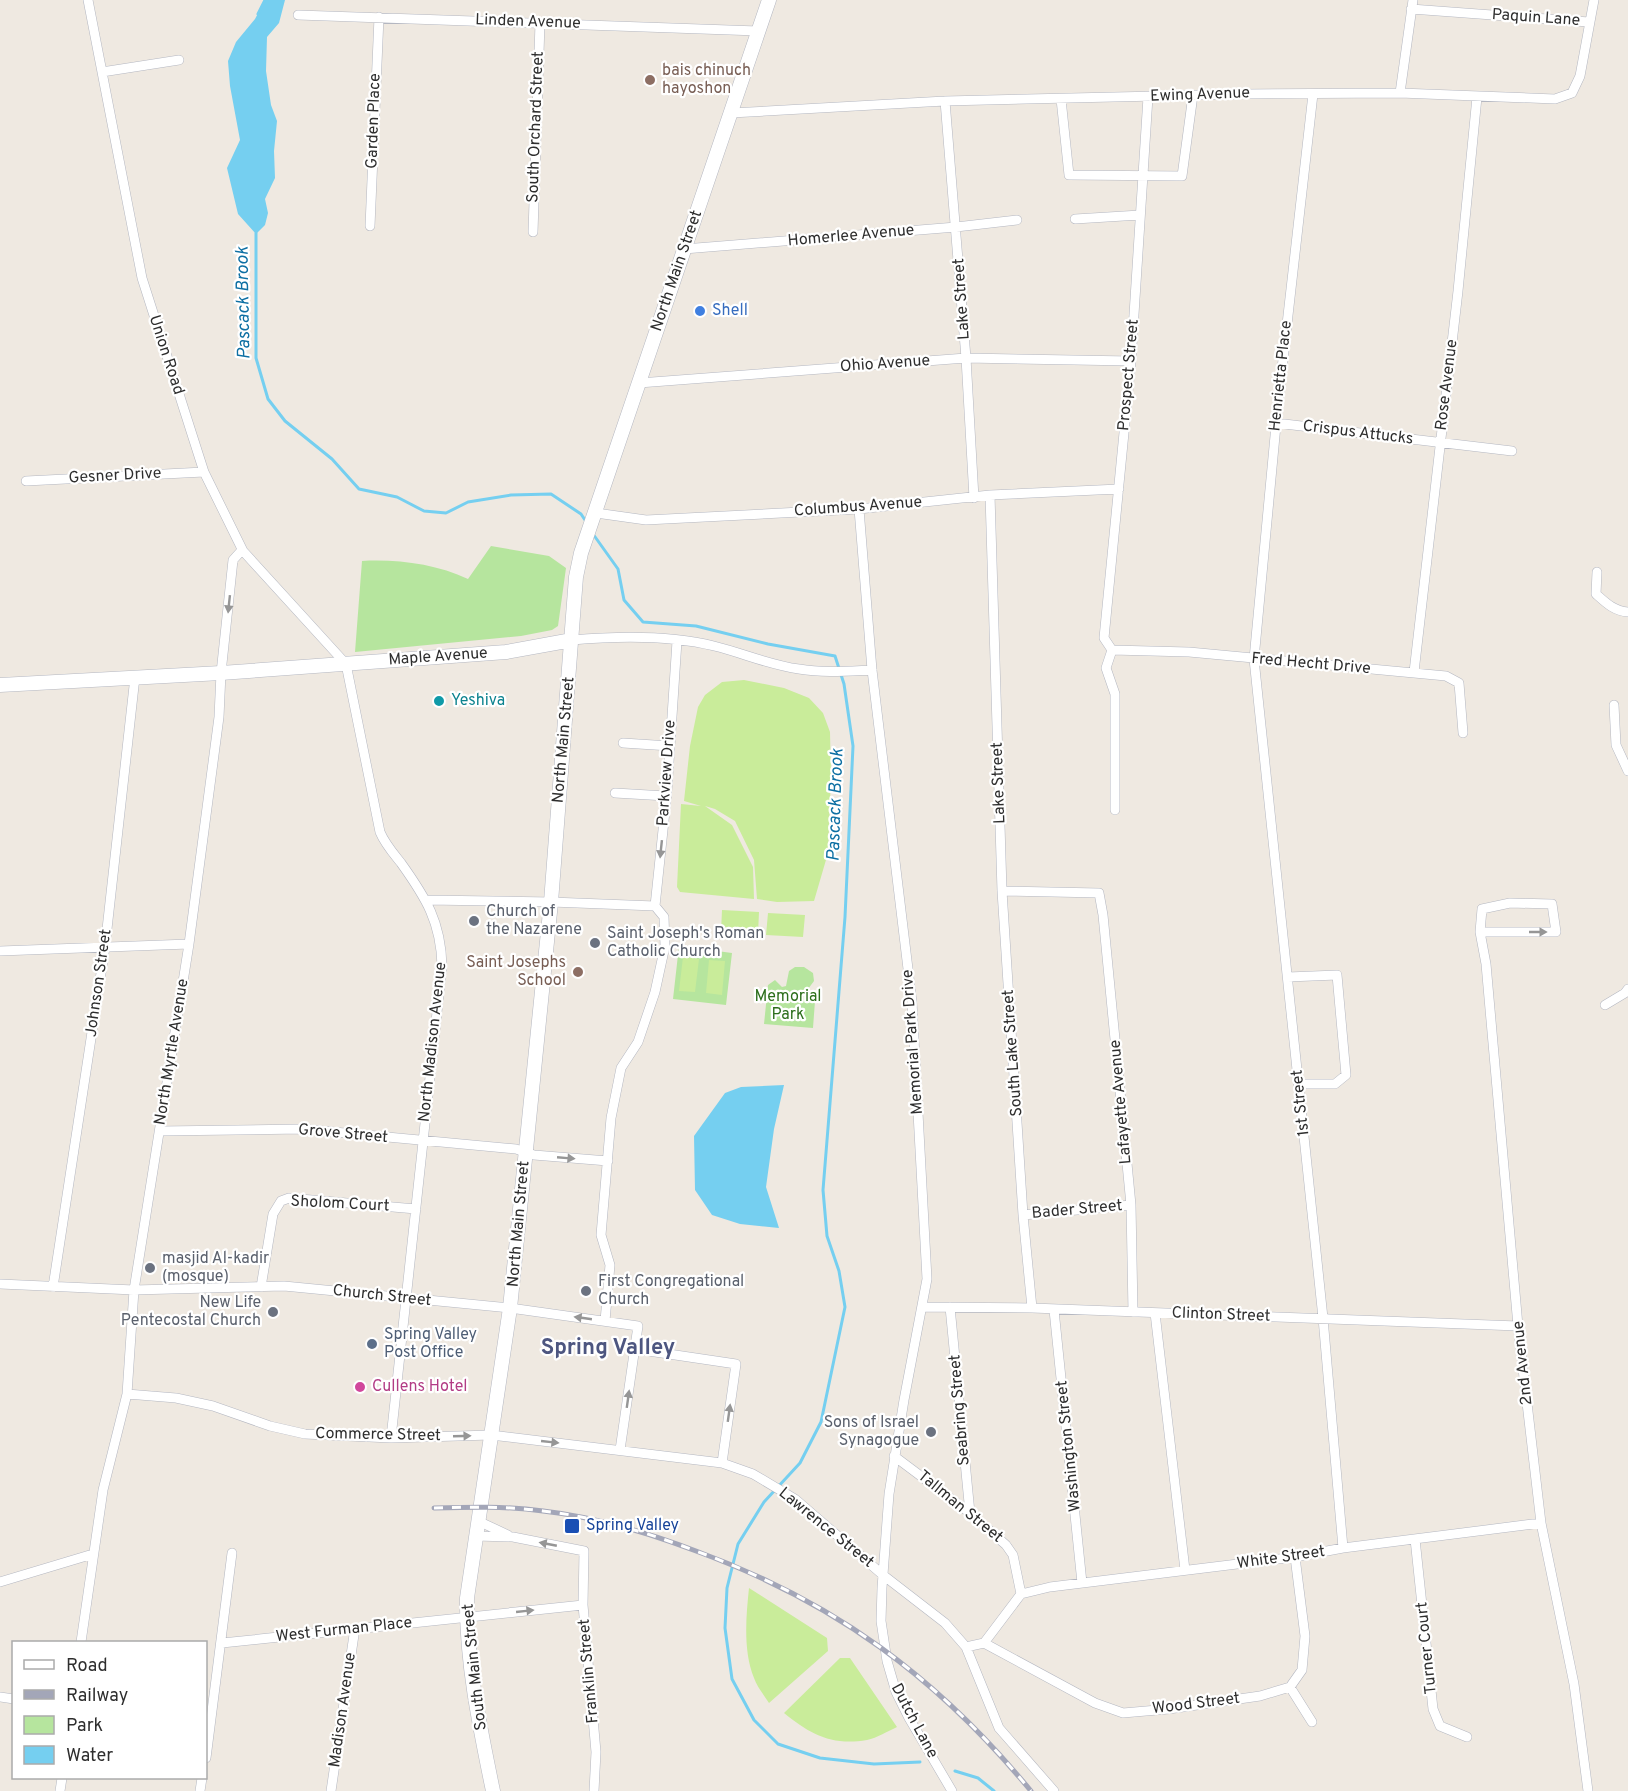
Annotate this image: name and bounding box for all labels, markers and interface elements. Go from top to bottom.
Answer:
street label: Paquin Lane [1491,5,1581,31]
street label: Linden Avenue [475,10,581,34]
street label: South Orchard Street [523,51,549,203]
place label: bais chinuch hayoshon [662,61,751,99]
street label: Garden Place [362,73,386,169]
marker: bais chinuch hayoshon [643,73,657,87]
street label: Ewing Avenue [1150,83,1250,107]
street label: North Main Street [647,208,707,334]
street label: Homerlee Avenue [787,220,915,252]
water label: Pascack Brook [231,245,256,360]
street label: Lake Street [949,258,975,340]
place label: Shell [712,301,748,321]
marker: Shell [693,304,707,318]
street label: Union Road [144,313,188,397]
street label: Prospect Street [1114,318,1144,432]
street label: Henrietta Place [1265,320,1297,432]
street label: Rose Avenue [1431,338,1463,432]
street label: Ohio Avenue [839,351,931,377]
street label: Crispus Attucks [1301,416,1415,450]
street label: Gesner Drive [68,464,162,488]
street label: Columbus Avenue [793,493,923,521]
one-way arrow [224,595,234,614]
street label: Maple Avenue [388,644,488,670]
street label: Fred Hecht Drive [1250,649,1372,679]
street label: North Main Street [549,676,579,804]
place label: Yeshiva [451,691,505,711]
marker: Yeshiva [432,694,446,708]
street label: Parkview Drive [653,719,681,827]
street label: Lake Street [988,742,1010,824]
water label: Pascack Brook [823,747,850,862]
one-way arrow [656,840,666,859]
place label: Church of the Nazarene [486,902,582,940]
marker: Church of the Nazarene [467,914,481,928]
place label: Saint Joseph's Roman Catholic Church [607,924,764,962]
one-way arrow [1529,927,1548,937]
street label: Johnson Street [82,928,116,1038]
marker: Saint Joseph's Roman Catholic Church [588,936,602,950]
place label: Saint Josephs School [466,953,566,991]
street label: North Madison Avenue [415,961,451,1123]
marker: Saint Josephs School [571,965,585,979]
street label: Memorial Park Drive [898,969,928,1115]
street label: North Myrtle Avenue [151,977,193,1127]
park label: Memorial Park [754,987,822,1025]
street label: South Lake Street [999,989,1027,1117]
street label: Lafayette Avenue [1106,1039,1136,1165]
street label: 1st Street [1288,1069,1314,1137]
street label: Grove Street [297,1120,389,1148]
one-way arrow [557,1153,576,1163]
street label: North Main Street [504,1160,534,1288]
street label: Sholom Court [290,1191,390,1217]
street label: Bader Street [1031,1196,1123,1224]
place label: masjid Al-kadir (mosque) [162,1249,269,1287]
marker: masjid Al-kadir (mosque) [143,1261,157,1275]
place label: First Congregational Church [598,1272,744,1310]
street label: Church Street [332,1281,432,1311]
marker: First Congregational Church [579,1284,593,1298]
place label: New Life Pentecostal Church [121,1293,261,1331]
street label: Clinton Street [1171,1303,1271,1327]
marker: New Life Pentecostal Church [266,1305,280,1319]
one-way arrow [573,1313,592,1323]
street label: 2nd Avenue [1509,1320,1537,1406]
place label: Spring Valley Post Office [384,1325,477,1363]
district label: Spring Valley [541,1335,675,1362]
marker: Spring Valley Post Office [365,1337,379,1351]
street label: Seabring Street [945,1354,975,1466]
place label: Cullens Hotel [372,1377,467,1397]
street label: Washington Street [1052,1379,1086,1513]
marker: Cullens Hotel [353,1380,367,1394]
one-way arrow [623,1390,632,1409]
one-way arrow [724,1404,734,1423]
place label: Sons of Israel Synagogue [824,1413,919,1451]
street label: Commerce Street [315,1424,441,1446]
marker: Sons of Israel Synagogue [924,1425,938,1439]
one-way arrow [453,1431,472,1441]
one-way arrow [540,1437,559,1446]
street label: Tallman Street [913,1466,1007,1548]
street label: Lawrence Street [774,1483,878,1573]
place label: Spring Valley [586,1516,679,1536]
marker: Spring Valley [563,1517,581,1535]
one-way arrow [539,1540,558,1549]
street label: White Street [1236,1542,1326,1574]
street label: Turner Court [1412,1601,1442,1695]
street label: South Main Street [458,1603,492,1731]
one-way arrow [516,1606,535,1616]
street label: West Furman Place [275,1613,413,1647]
street label: Franklin Street [574,1618,604,1724]
legend [12,1641,207,1779]
street label: Madison Avenue [325,1651,361,1769]
text: Road [66,1655,108,1678]
street label: Dutch Lane [886,1680,942,1762]
text: Railway [66,1685,128,1708]
street label: Wood Street [1151,1689,1241,1719]
text: Park [66,1715,103,1738]
text: Water [66,1745,113,1768]

